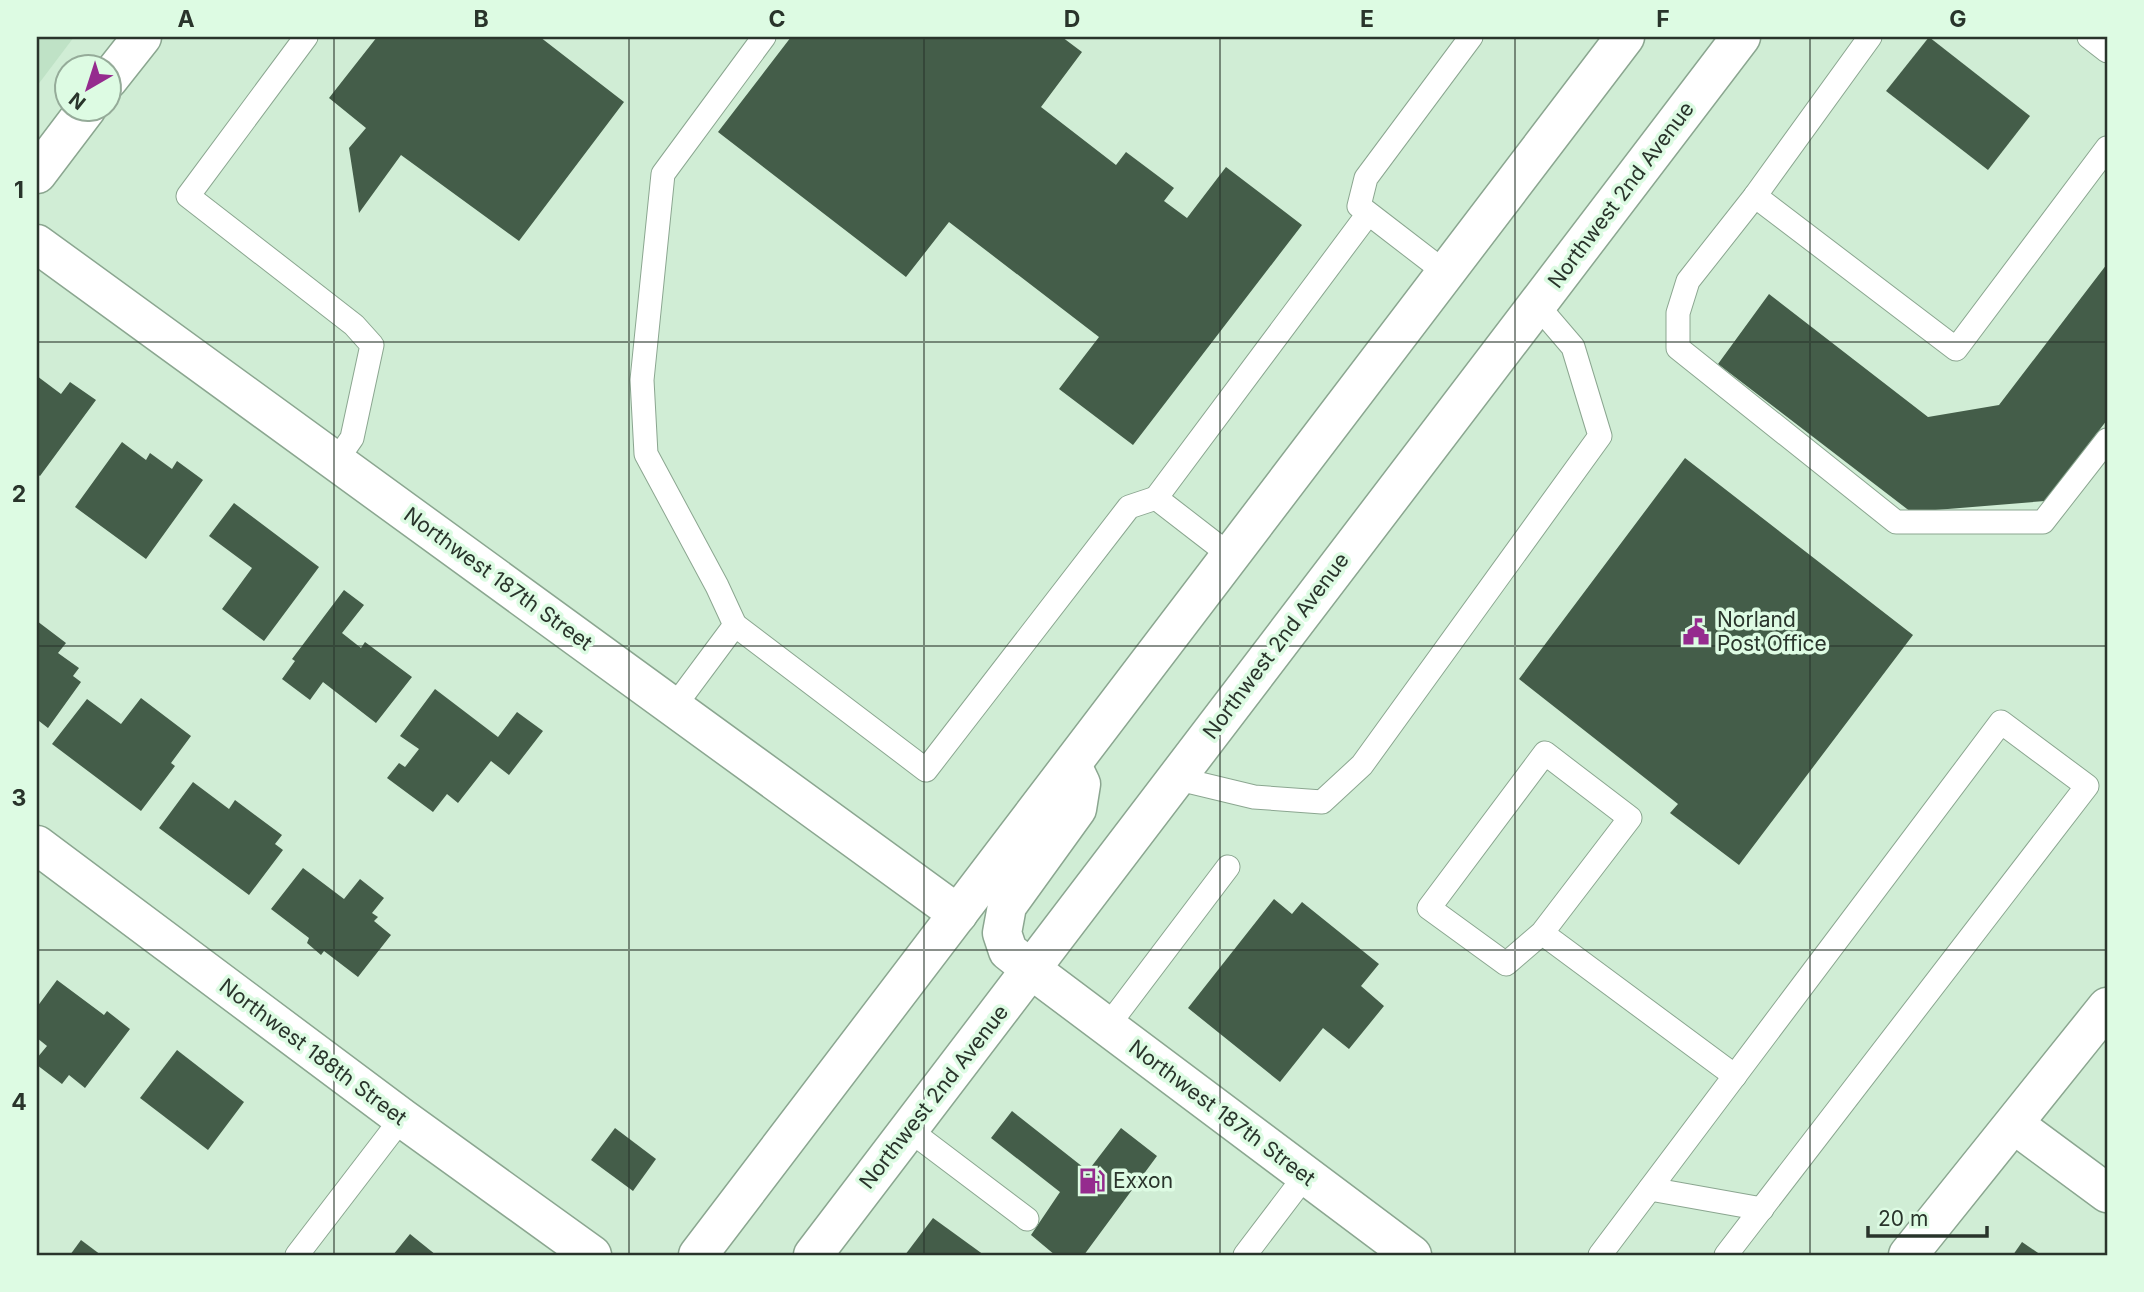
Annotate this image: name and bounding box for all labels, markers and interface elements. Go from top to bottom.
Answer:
text: A [177,5,195,33]
text: B [473,5,489,33]
text: C [768,5,786,33]
text: D [1064,5,1080,33]
text: E [1360,5,1374,33]
text: F [1656,5,1670,33]
text: G [1949,5,1967,33]
north arrow [52,52,122,122]
text: N [65,87,90,114]
street label: Northwest 2nd Avenue [1542,97,1699,293]
text: 1 [14,176,24,204]
text: 2 [12,480,26,508]
street label: Northwest 187th Street [399,502,597,655]
street label: Northwest 2nd Avenue [1197,548,1354,744]
place label: Norland Post Office [1717,607,1827,656]
public building icon: Norland Post Office [1681,617,1711,647]
text: 3 [12,784,26,812]
street label: Northwest 188th Street [215,973,412,1130]
street label: Northwest 2nd Avenue [854,1000,1013,1194]
street label: Northwest 187th Street [1124,1034,1320,1191]
text: 4 [11,1088,27,1116]
fuel station icon: Exxon [1077,1166,1107,1196]
place label: Exxon [1113,1168,1173,1193]
scale bar [1868,1194,1986,1238]
text: 20 m [1878,1206,1928,1231]

